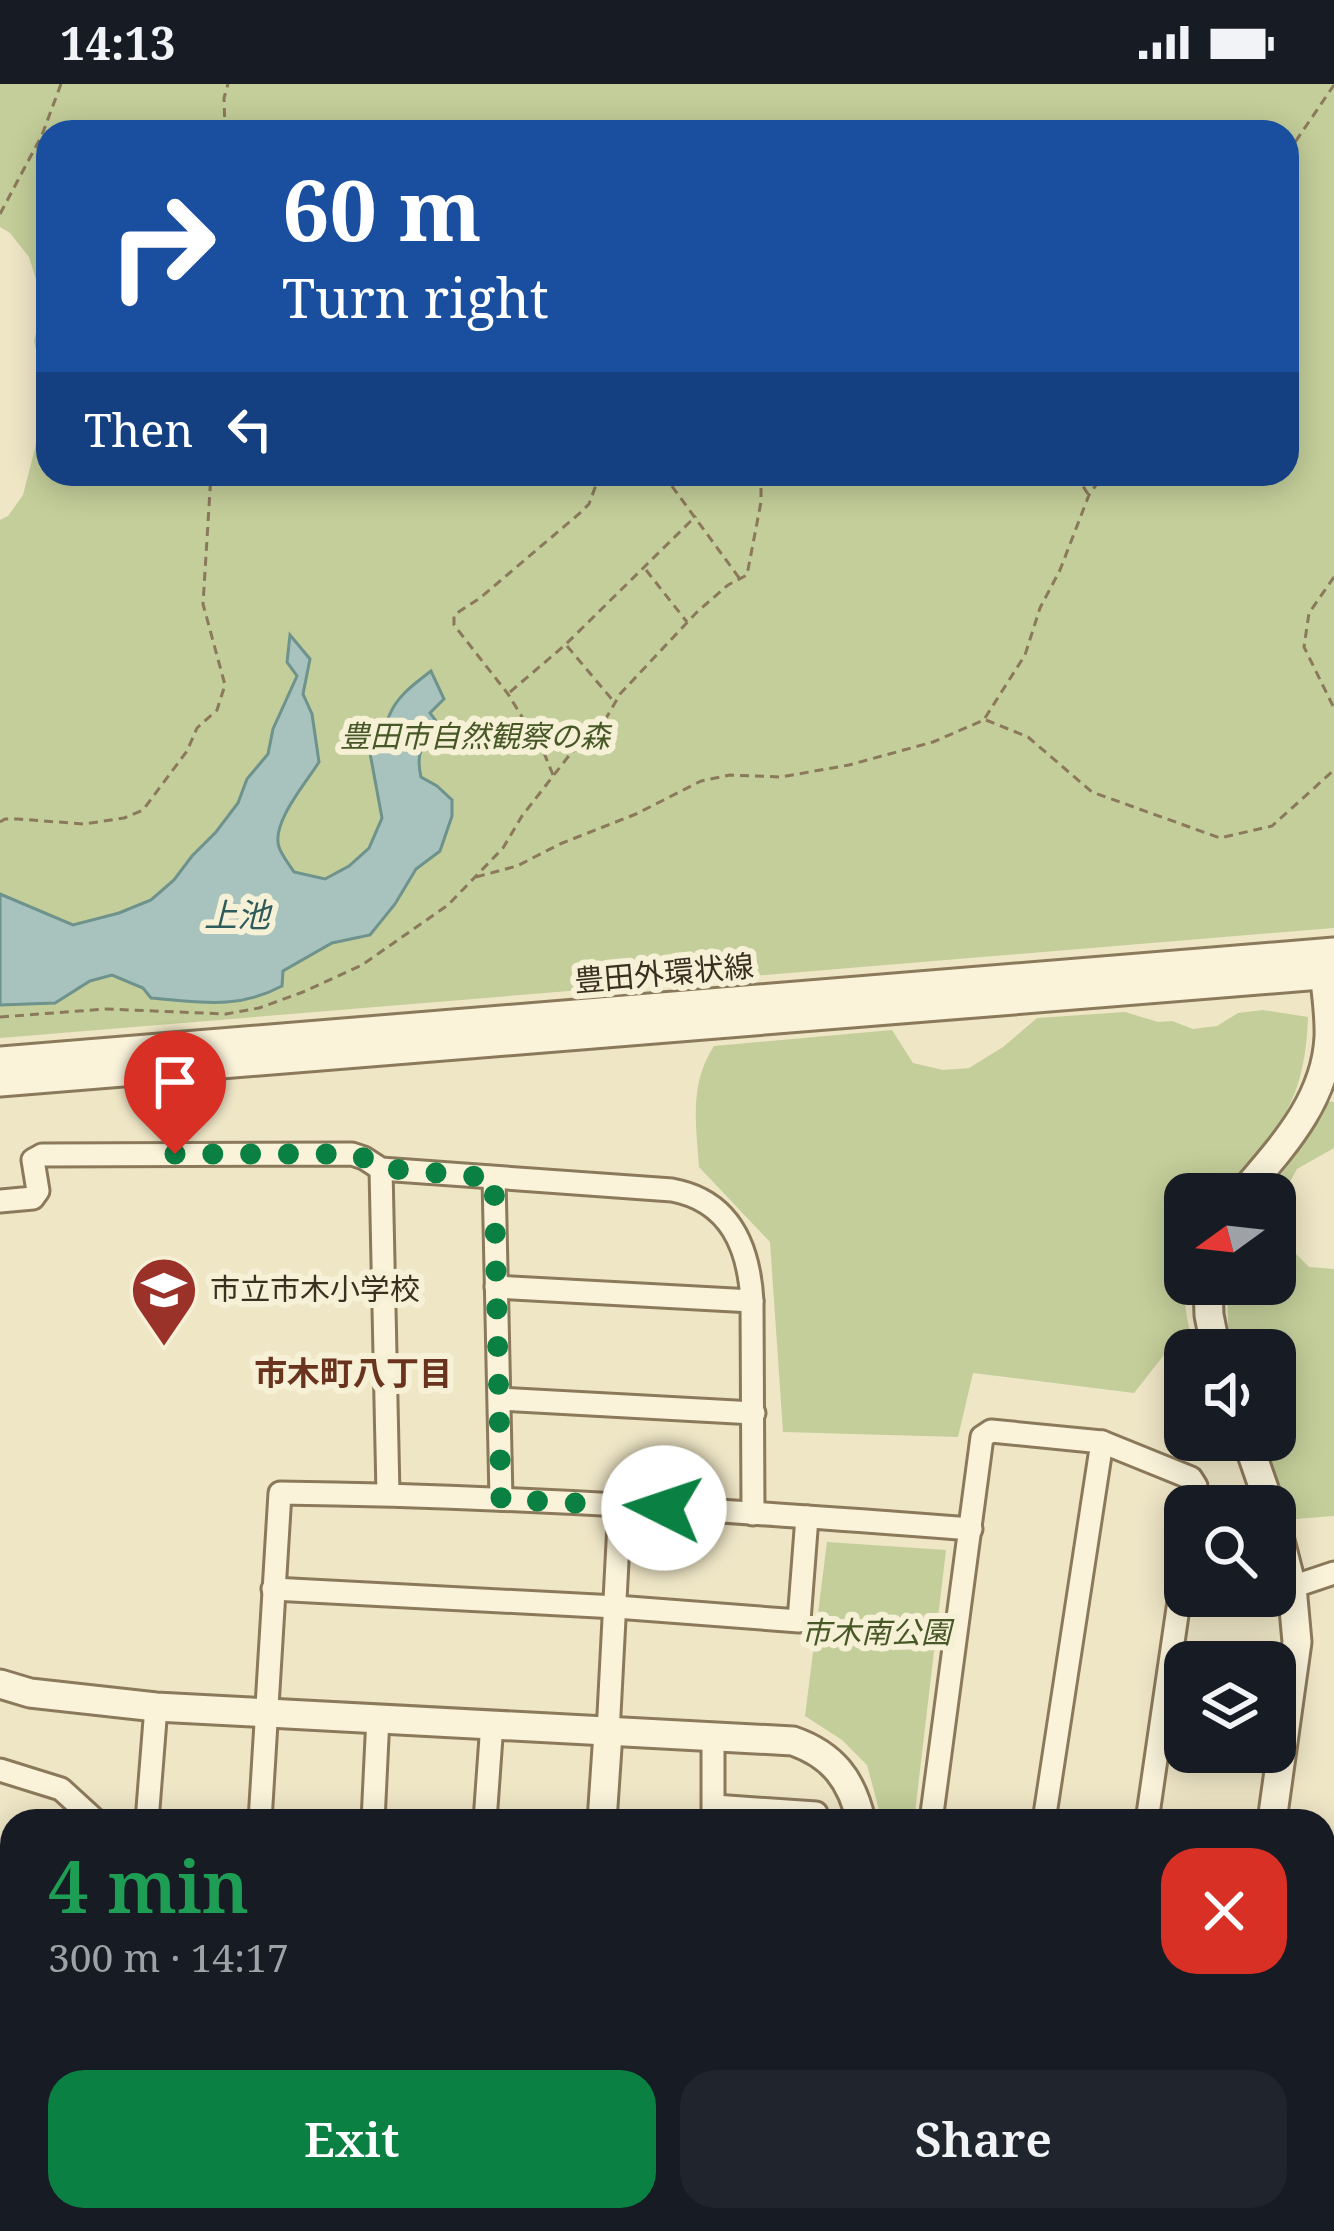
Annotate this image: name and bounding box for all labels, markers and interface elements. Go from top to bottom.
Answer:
text: 14:13 [60,12,175,73]
text: 60 m [282,151,482,266]
icon: right [84,168,240,324]
text: Turn right [282,260,549,334]
icon: left [217,396,283,462]
text: Then [84,399,193,460]
park label: 豊田市自然観察の森 [340,715,613,756]
water label: 上池 [204,892,273,937]
street label: 豊田外環状線 [572,944,755,1001]
pin [124,1031,226,1154]
icon: arrive [142,1049,208,1115]
north arrow [1164,1173,1296,1305]
map controls [1164,1173,1296,1773]
school or university icon: 市立市木小学校 [129,1255,199,1349]
place label: 市立市木小学校 [210,1268,420,1309]
button: sound [1164,1329,1296,1461]
district label: 市木町八丁目 [254,1350,452,1395]
position arrow [601,1445,727,1571]
button: search [1164,1485,1296,1617]
park label: 市木南公園 [801,1611,955,1652]
button: layers [1164,1641,1296,1773]
text: 4 min [48,1836,249,1934]
button: close [1161,1848,1287,1974]
text: 300 m · 14:17 [48,1930,289,1983]
button: Exit [48,2070,656,2208]
button: Share [680,2070,1287,2208]

